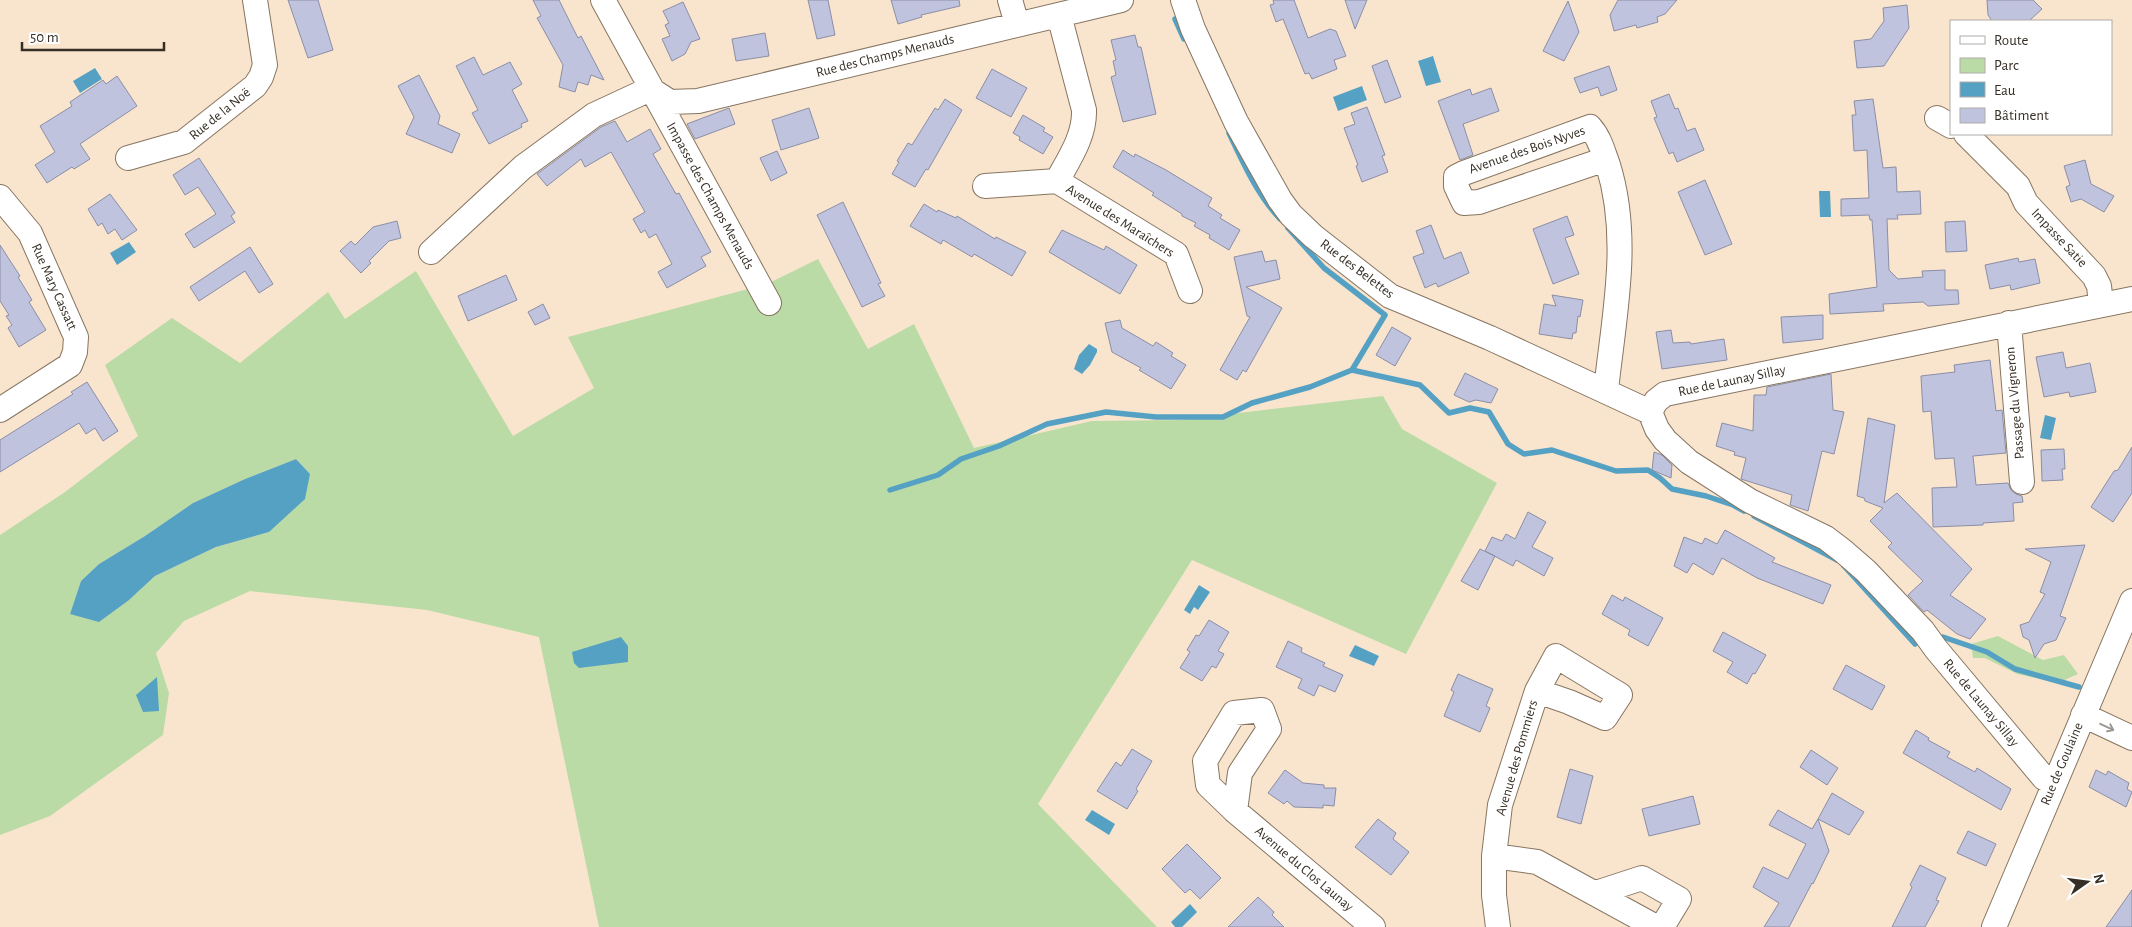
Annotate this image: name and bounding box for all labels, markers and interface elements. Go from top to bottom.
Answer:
scale bar [22,20,165,52]
legend [1950,20,2112,135]
text: 50 m [30,30,59,45]
street label: Rue des Champs Menauds [815,32,955,80]
text: Route [1994,33,2028,48]
text: Parc [1994,58,2019,73]
text: Eau [1994,83,2016,98]
street label: Rue de la Noë [187,85,253,143]
text: Bâtiment [1994,108,2049,123]
street label: Impasse des Champs Menauds [664,120,756,272]
street label: Avenue des Bois Nyves [1467,124,1587,176]
street label: Avenue des Maraîchers [1063,182,1177,260]
street label: Impasse Satie [2028,206,2090,270]
street label: Rue des Belettes [1317,237,1397,301]
street label: Rue Mary Cassatt [29,242,80,333]
street label: Passage du Vigneron [2003,346,2027,460]
street label: Rue de Launay Sillay [1677,363,1787,399]
street label: Rue de Launay Sillay [1940,656,2022,750]
street label: Avenue des Pommiers [1494,699,1540,817]
street label: Rue de Goulaine [2038,721,2086,807]
one-way arrow [2099,722,2114,732]
street label: Avenue du Clos Launay [1252,824,1356,914]
north arrow [2062,857,2112,907]
text: N [2091,873,2107,886]

